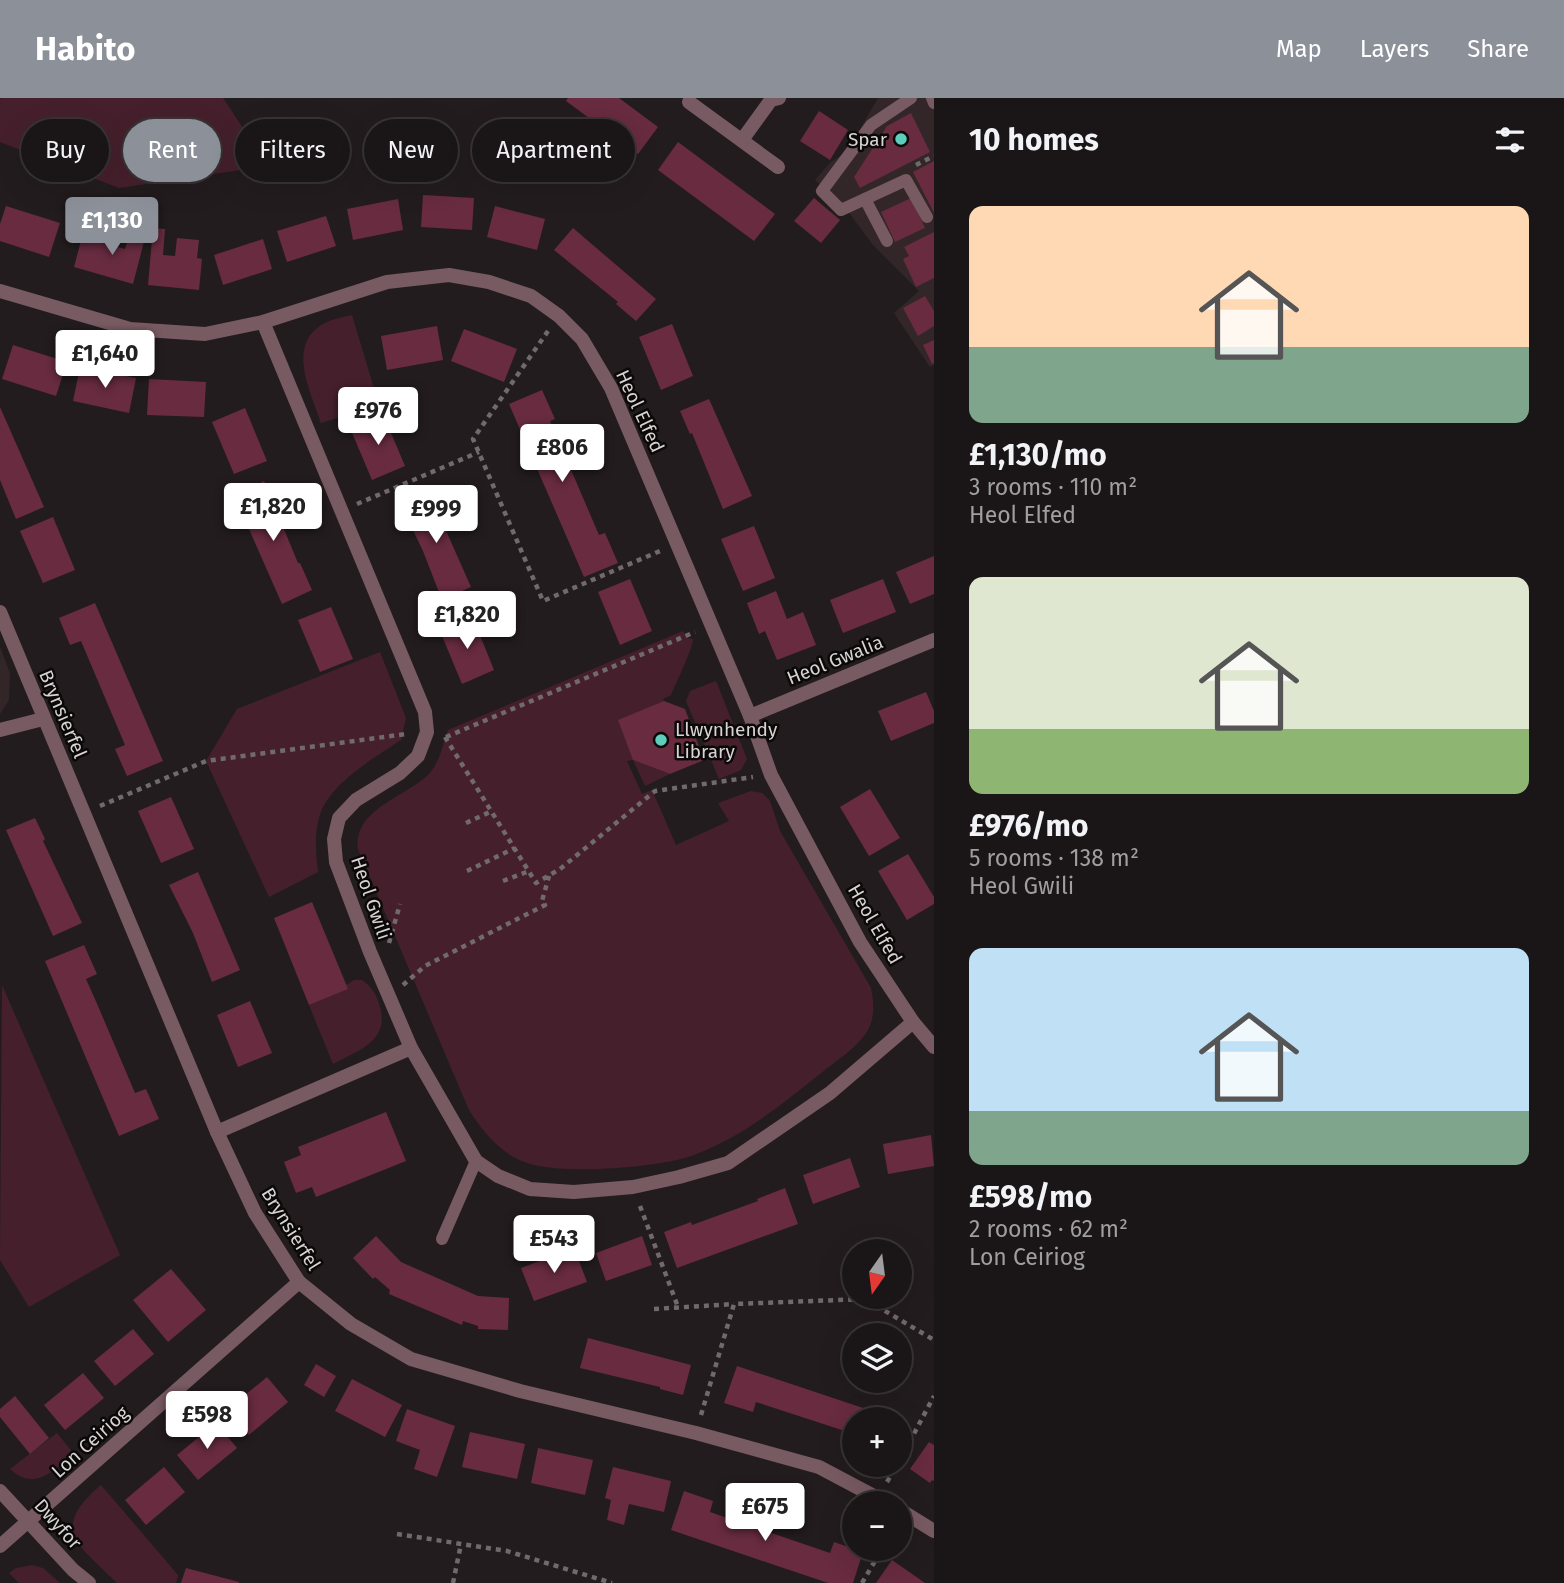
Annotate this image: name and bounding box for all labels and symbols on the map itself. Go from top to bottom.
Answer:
place label: Spar [848,128,888,151]
marker: Spar [893,131,909,147]
pin: £1,130 [55,198,169,257]
pin: £1,640 [48,330,162,390]
street label: Heol Elfed [611,366,669,456]
pin: £976 [337,388,419,447]
pin: £806 [521,424,603,484]
pin: £1,820 [216,484,330,543]
pin: £999 [395,486,477,545]
pin: £1,820 [410,592,524,651]
street label: Heol Gwalia [784,630,886,690]
street label: Brynsierfel [34,667,92,762]
place label: Llwynhendy Library [675,718,778,763]
marker: Llwynhendy Library [653,732,669,748]
street label: Heol Gwili [346,853,396,943]
street label: Heol Elfed [843,880,907,968]
street label: Brynsierfel [257,1183,326,1275]
pin: £543 [513,1216,595,1275]
north arrow [842,1239,912,1309]
pin: £598 [166,1392,248,1451]
street label: Lon Ceiriog [47,1401,133,1483]
pin: £675 [724,1484,806,1543]
street label: Dwyfor [29,1494,87,1554]

